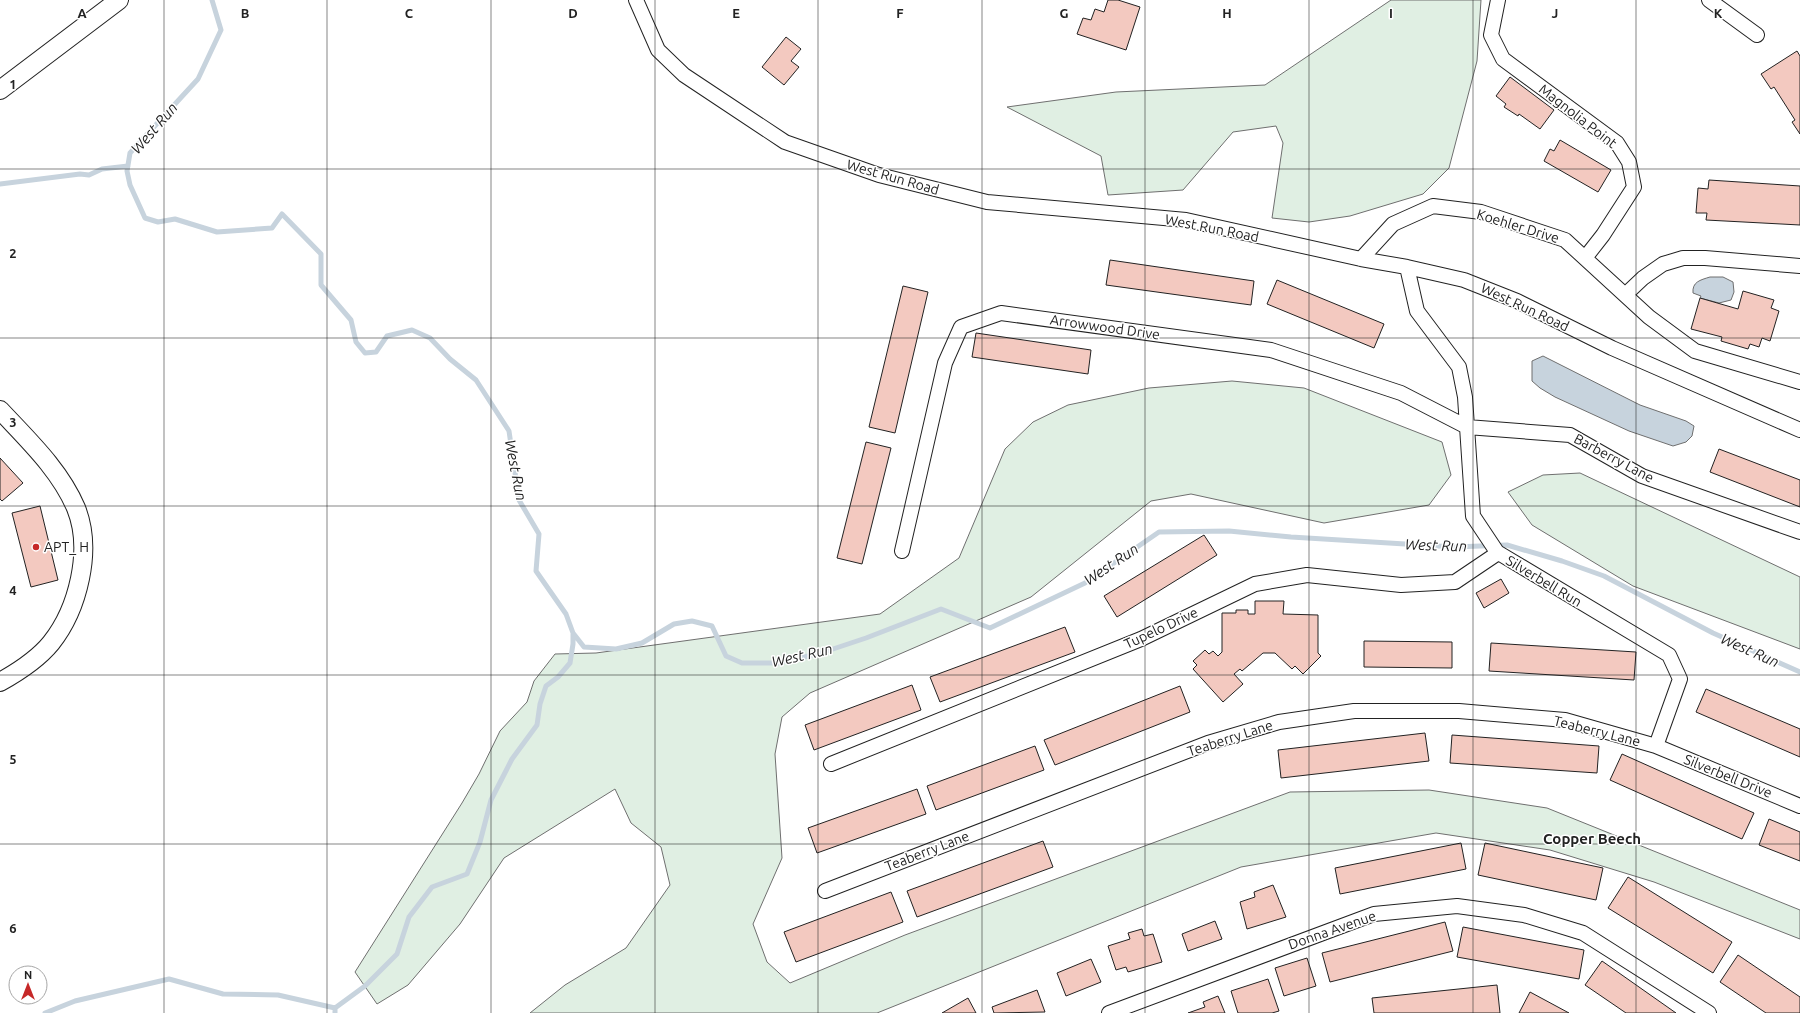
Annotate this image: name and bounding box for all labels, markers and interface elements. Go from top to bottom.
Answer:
text: A [77,6,87,20]
text: B [241,6,250,20]
text: C [405,6,414,20]
text: D [568,6,578,20]
text: E [732,6,740,20]
text: F [896,6,904,20]
text: G [1060,6,1069,20]
text: H [1222,6,1232,20]
text: I [1389,6,1393,20]
text: J [1552,6,1558,20]
text: K [1714,6,1723,20]
text: 1 [9,77,17,91]
street label: Magnolia Point [1536,81,1621,152]
water label: West Run [127,99,181,157]
street label: West Run Road [845,156,941,198]
street label: Koehler Drive [1475,206,1561,246]
street label: West Run Road [1164,211,1260,245]
text: 2 [9,246,17,260]
street label: West Run Road [1478,280,1572,334]
street label: Arrowwood Drive [1049,311,1161,343]
text: 3 [9,415,17,429]
street label: Barberry Lane [1571,430,1657,486]
water label: West Run [502,438,530,502]
water label: West Run [1405,535,1467,555]
place label: APT_ H [44,539,89,555]
water label: West Run [1081,540,1141,588]
marker: APT_ H [31,542,41,552]
street label: Silverbell Run [1503,552,1585,610]
text: 4 [9,583,17,597]
street label: Tupelo Drive [1122,604,1200,652]
water label: West Run [1718,630,1782,670]
water label: West Run [770,640,834,670]
street label: Teaberry Lane [1552,712,1642,750]
street label: Teaberry Lane [1185,717,1275,759]
street label: Silverbell Drive [1682,751,1774,801]
text: 5 [9,752,17,766]
street label: Teaberry Lane [883,828,971,874]
district label: Copper Beech [1543,830,1641,847]
street label: Donna Avenue [1286,908,1378,952]
text: 6 [9,921,17,935]
north arrow [8,965,48,1005]
text: N [24,969,32,981]

